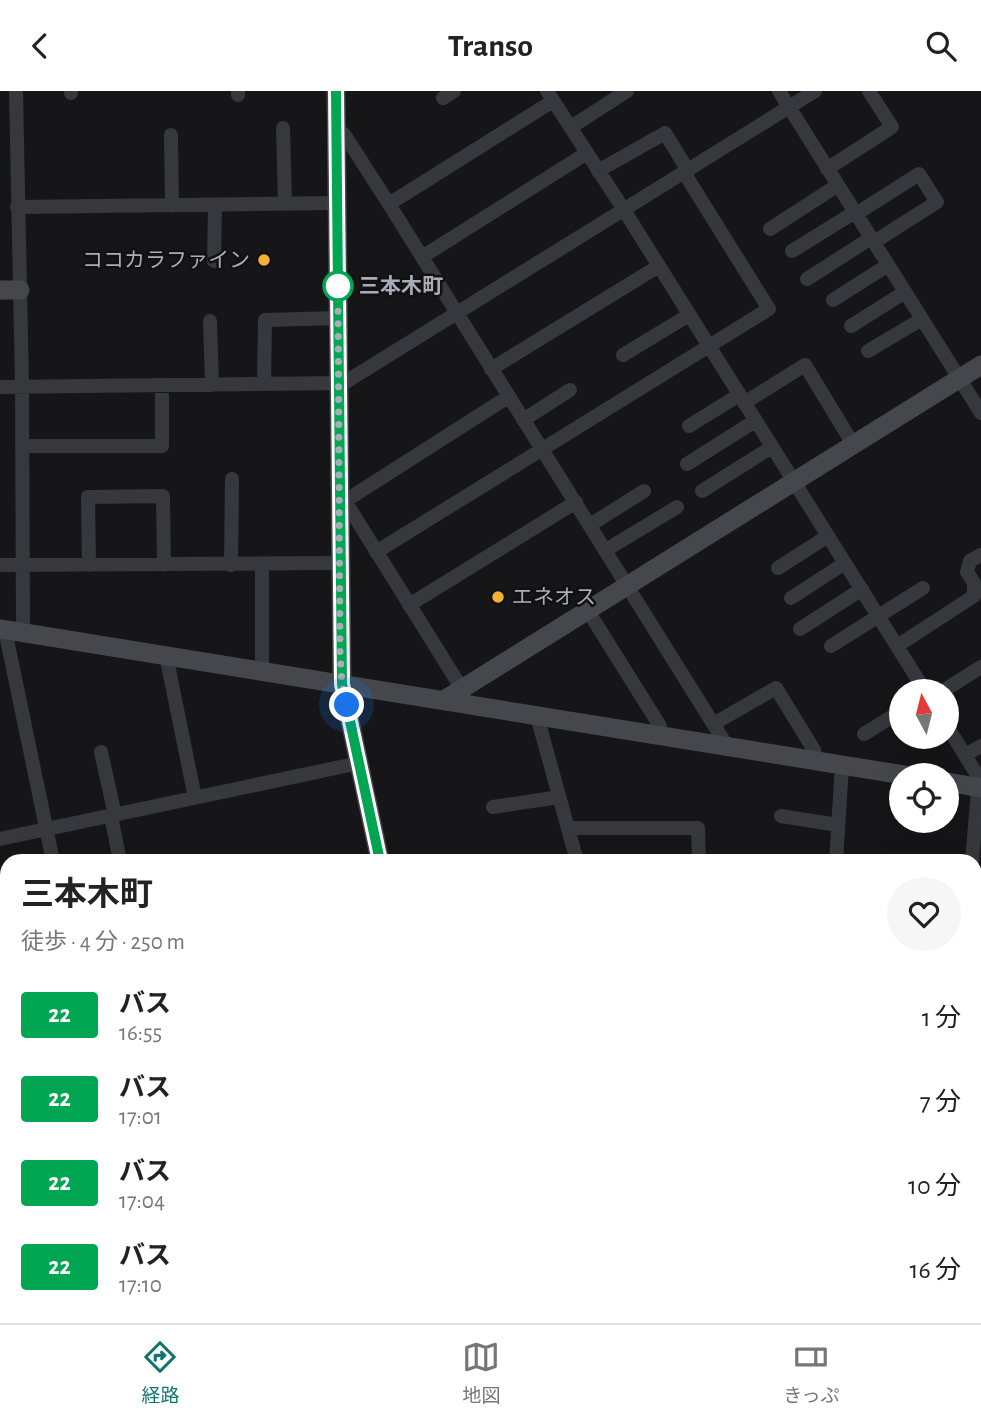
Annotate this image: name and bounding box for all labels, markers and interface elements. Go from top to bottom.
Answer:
icon: back [21,27,59,65]
icon: search [922,27,960,65]
text: Transo [448,30,533,62]
place label: ココカラファイン [82,250,250,271]
marker: ココカラファイン [256,252,272,268]
marker: 三本木町 [323,271,353,301]
place label: 三本木町 [359,275,443,297]
place label: エネオス [512,587,596,608]
marker: エネオス [490,589,506,605]
north arrow [889,679,959,749]
map controls [889,679,959,833]
your location [329,687,364,722]
button: locate [889,763,959,833]
button: heart [887,877,961,951]
text: 三本木町 [21,879,153,912]
text: 徒歩 · 4 分 · 250 m [21,931,185,954]
text: バス [119,991,171,1017]
text: 22 [48,1003,71,1027]
text: 1 分 [922,1005,961,1031]
text: 16:55 [119,1022,162,1045]
text: バス [119,1075,171,1101]
text: 22 [48,1087,71,1111]
text: 7 分 [920,1089,961,1115]
text: 17:01 [119,1106,162,1129]
text: バス [119,1159,171,1185]
text: 22 [48,1171,71,1195]
text: 10 分 [908,1173,961,1199]
text: 17:04 [119,1190,165,1213]
text: バス [119,1243,171,1269]
text: 22 [48,1255,71,1279]
text: 16 分 [910,1257,961,1283]
text: 17:10 [119,1274,162,1297]
tab: 経路 [141,1338,179,1408]
tab: 地図 [462,1338,500,1408]
tab: きっぷ [783,1338,840,1408]

